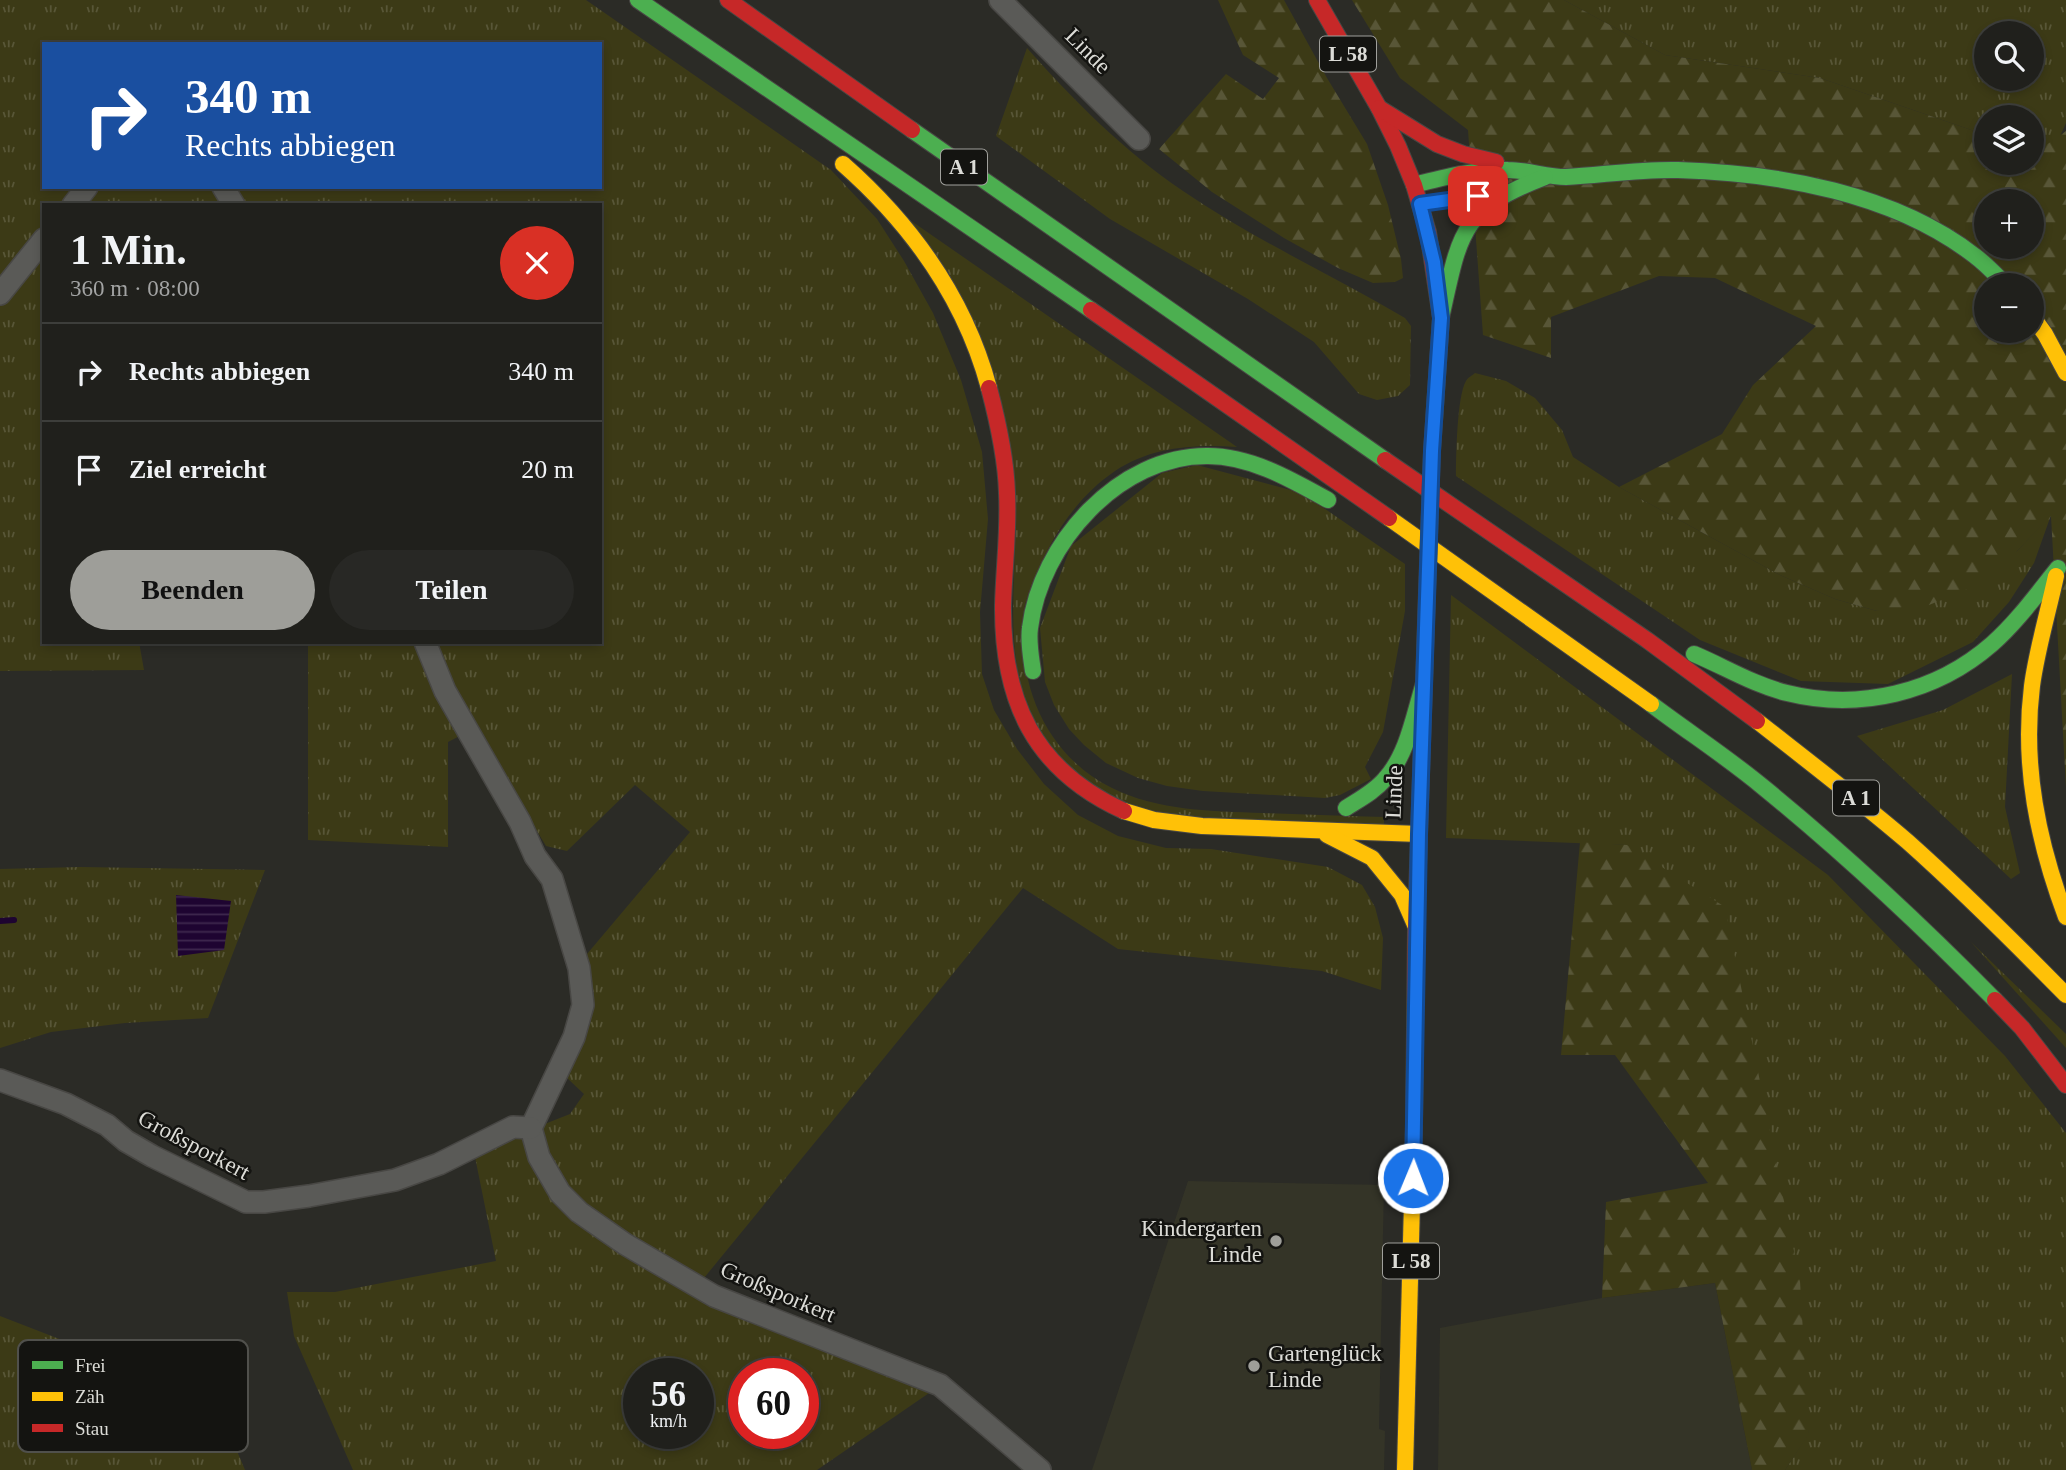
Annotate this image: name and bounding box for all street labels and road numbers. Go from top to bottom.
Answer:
street label: Linde [1060,23,1116,79]
road number: L 58 [1320,36,1376,72]
road number: A 1 [941,150,987,184]
street label: Linde [1381,765,1407,819]
road number: A 1 [1833,780,1879,816]
street label: Großsporkert [134,1105,255,1185]
road number: L 58 [1383,1244,1439,1278]
street label: Großsporkert [717,1257,840,1328]

